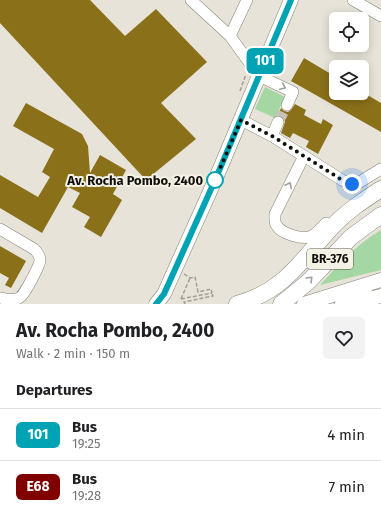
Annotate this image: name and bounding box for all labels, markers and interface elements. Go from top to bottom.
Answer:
map controls [329,12,369,100]
button: locate [329,12,369,52]
line badge: 101 [242,48,288,74]
text: 101 [255,52,275,69]
button: layers [329,60,369,100]
one-way arrow [278,82,286,90]
marker: Av. Rocha Pombo, 2400 [206,171,224,189]
place label: Av. Rocha Pombo, 2400 [66,173,203,188]
your location [342,174,362,194]
one-way arrow [285,182,292,189]
road number: BR-376 [307,249,353,269]
one-way arrow [305,276,313,284]
button: heart [323,317,365,359]
text: Av. Rocha Pombo, 2400 [16,319,214,342]
text: Walk · 2 min · 150 m [16,346,130,361]
text: Departures [16,381,93,399]
text: Bus [72,418,97,436]
text: 101 [28,426,48,443]
text: 4 min [327,426,365,444]
text: 19:25 [72,436,101,451]
text: Bus [72,470,97,488]
text: E68 [26,478,50,495]
text: 7 min [328,478,365,496]
text: 19:28 [72,488,101,503]

